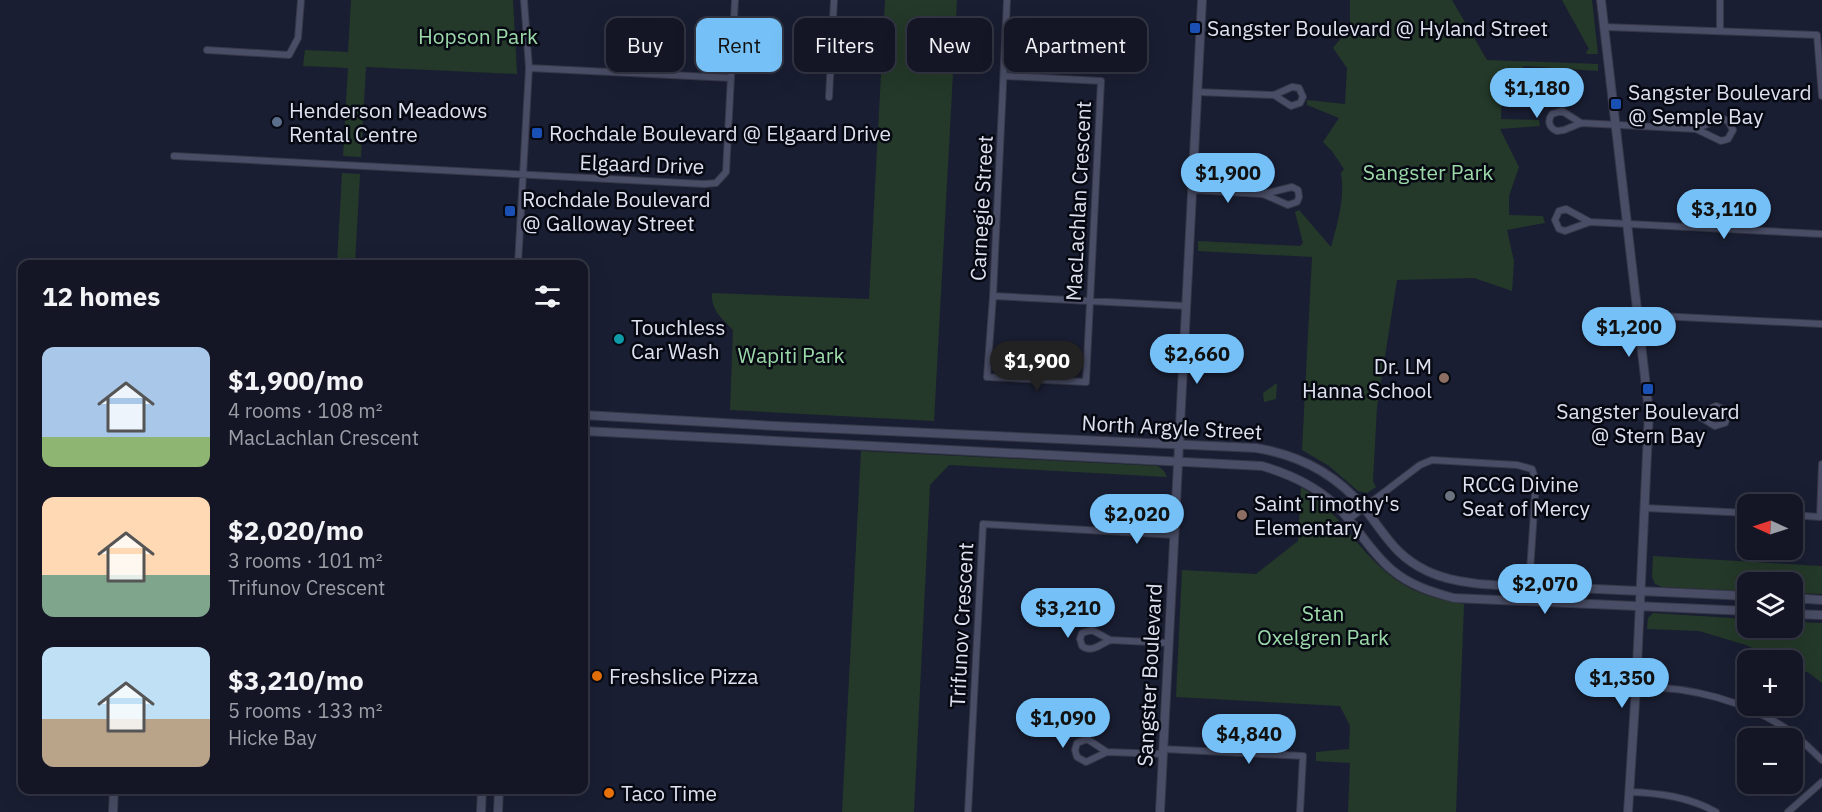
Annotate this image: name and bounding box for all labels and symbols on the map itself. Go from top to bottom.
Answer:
place label: Sangster Boulevard @ Hyland Street [1207,14,1548,42]
marker: Sangster Boulevard @ Hyland Street [1188,21,1202,35]
park label: Hopson Park [418,22,538,50]
pin: $1,180 [1488,68,1586,119]
place label: Sangster Boulevard @ Semple Bay [1628,78,1812,130]
place label: Henderson Meadows Rental Centre [289,96,488,148]
marker: Sangster Boulevard @ Semple Bay [1609,97,1623,111]
street label: MacLachlan Crescent [1059,100,1097,302]
marker: Henderson Meadows Rental Centre [270,115,284,129]
place label: Rochdale Boulevard @ Elgaard Drive [549,119,891,147]
marker: Rochdale Boulevard @ Elgaard Drive [530,126,544,140]
street label: Carnegie Street [963,134,999,282]
street label: Elgaard Drive [579,148,705,180]
pin: $1,900 [1179,153,1277,204]
park label: Sangster Park [1363,158,1493,186]
place label: Rochdale Boulevard @ Galloway Street [522,185,711,237]
pin: $3,110 [1675,189,1773,240]
marker: Rochdale Boulevard @ Galloway Street [503,204,517,218]
pin: $1,200 [1580,307,1678,358]
place label: Touchless Car Wash [631,313,725,365]
marker: Touchless Car Wash [612,332,626,346]
pin: $2,660 [1148,334,1246,385]
park label: Wapiti Park [737,341,845,369]
pin: $1,900 [988,341,1086,392]
place label: Dr. LM Hanna School [1302,352,1432,404]
marker: Dr. LM Hanna School [1437,371,1451,385]
marker: Sangster Boulevard @ Stern Bay [1641,382,1655,396]
place label: Sangster Boulevard @ Stern Bay [1556,397,1740,449]
street label: North Argyle Street [1081,408,1263,446]
place label: RCCG Divine Seat of Mercy [1462,470,1590,522]
place label: Saint Timothy's Elementary [1254,489,1400,541]
marker: RCCG Divine Seat of Mercy [1443,489,1457,503]
pin: $2,020 [1088,494,1186,545]
north arrow [1737,494,1803,560]
marker: Saint Timothy's Elementary [1235,508,1249,522]
street label: Trifunov Crescent [943,542,979,708]
pin: $2,070 [1496,564,1594,615]
street label: Sangster Boulevard [1130,583,1168,767]
pin: $3,210 [1019,588,1117,639]
park label: Stan Oxelgren Park [1257,599,1389,651]
pin: $1,350 [1573,658,1671,709]
place label: Freshslice Pizza [609,662,758,690]
marker: Freshslice Pizza [590,669,604,683]
pin: $1,090 [1014,698,1112,749]
pin: $4,840 [1200,714,1298,765]
place label: Taco Time [621,779,717,807]
marker: Taco Time [602,786,616,800]

